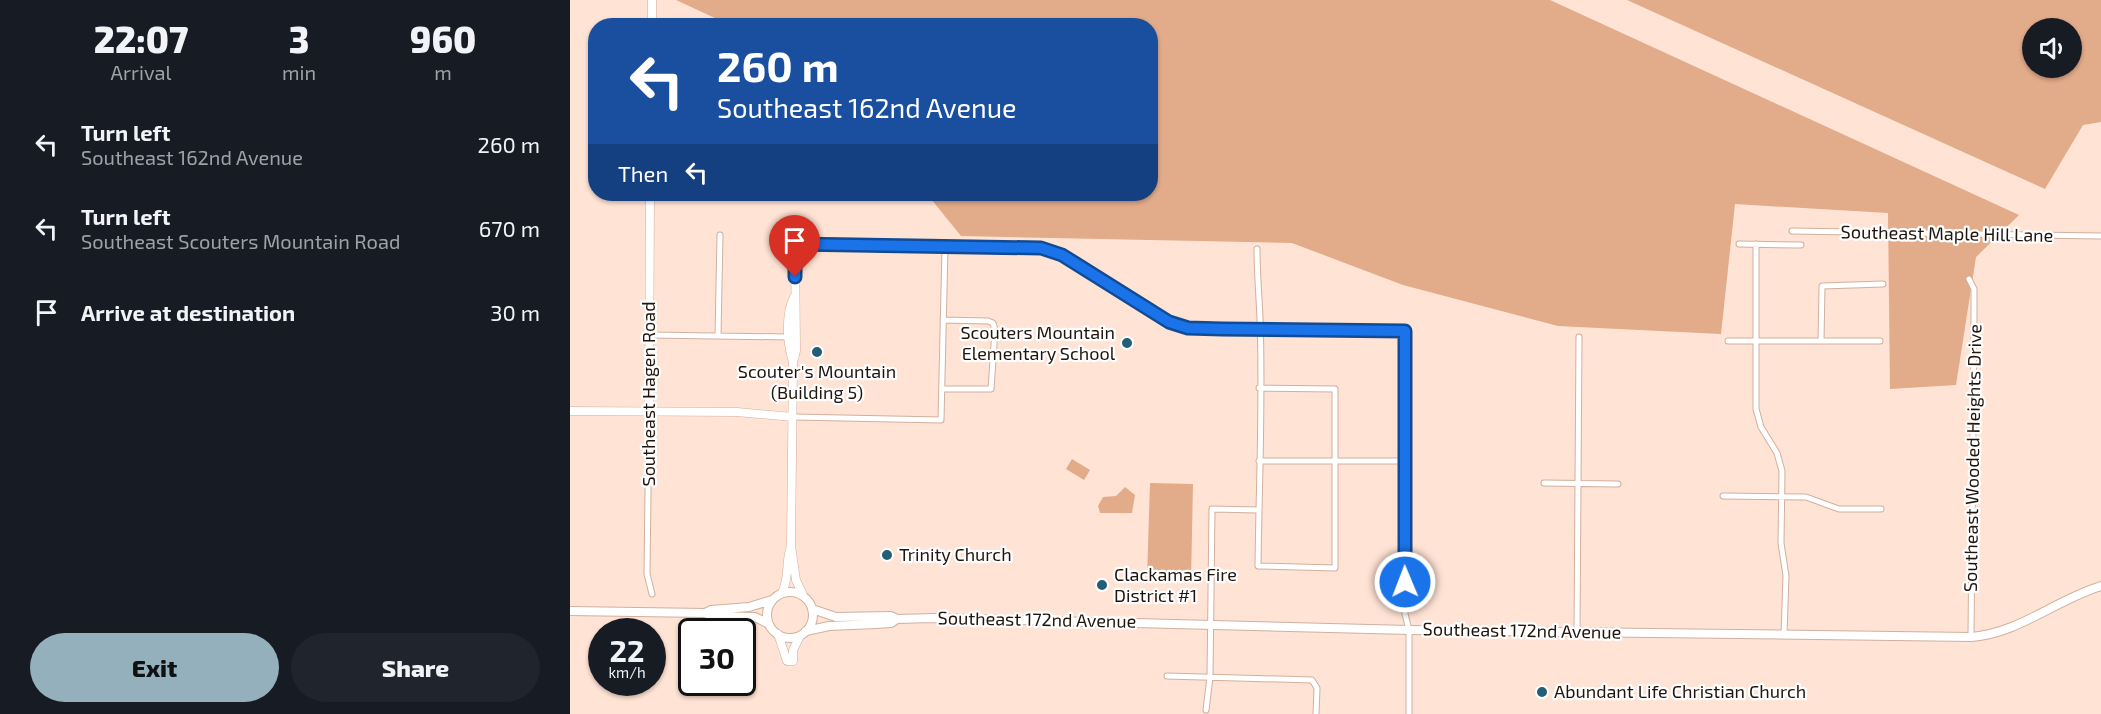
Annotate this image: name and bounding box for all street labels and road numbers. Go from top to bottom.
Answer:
street label: Southeast Maple Hill Lane [1841,220,2053,246]
street label: Southeast Hagen Road [637,302,659,486]
street label: Southeast Wooded Heights Drive [1959,324,1985,592]
street label: Southeast 172nd Avenue [938,606,1137,632]
street label: Southeast 172nd Avenue [1423,617,1622,643]

